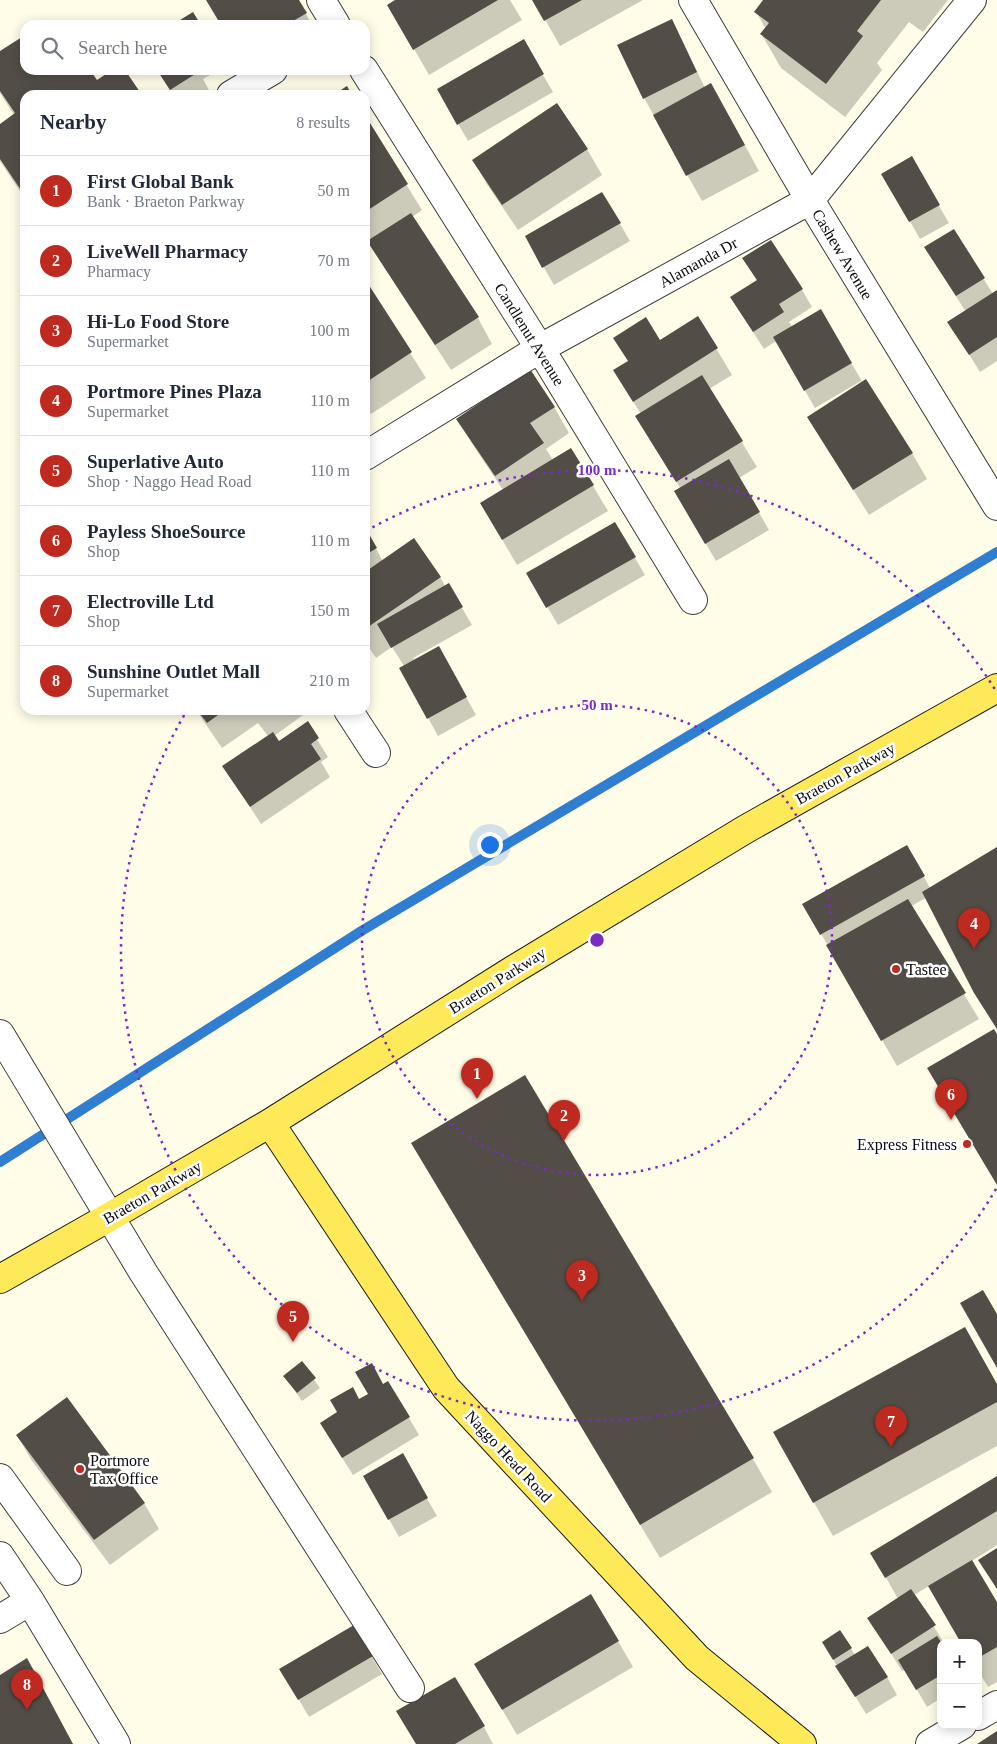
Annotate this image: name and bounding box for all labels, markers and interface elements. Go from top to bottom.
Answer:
search box [20,20,370,75]
icon: search [38,34,66,62]
text: Search here [78,37,167,58]
text: Nearby [40,110,107,134]
text: 8 results [296,114,350,131]
text: First Global Bank [87,171,234,192]
text: 1 [52,182,60,199]
text: 50 m [318,182,350,199]
text: Bank · Braeton Parkway [87,193,245,210]
street label: Cashew Avenue [809,206,876,302]
street label: Alamanda Dr [656,234,741,291]
text: LiveWell Pharmacy [87,241,248,262]
text: 2 [52,252,60,269]
text: 70 m [318,252,350,269]
text: Pharmacy [87,263,151,280]
street label: Candlenut Avenue [491,280,568,389]
text: Hi-Lo Food Store [87,311,229,332]
text: 3 [52,322,60,339]
text: 100 m [310,322,350,339]
text: Supermarket [87,333,169,350]
text: Portmore Pines Plaza [87,381,262,402]
text: 4 [52,392,60,409]
text: 110 m [310,392,350,409]
text: Supermarket [87,403,169,420]
text: Superlative Auto [87,451,224,472]
text: 5 [52,462,60,479]
text: 110 m [310,462,350,479]
text: 100 m [578,462,617,478]
text: Shop · Naggo Head Road [87,473,251,490]
text: Payless ShoeSource [87,521,246,542]
text: 6 [52,532,60,549]
text: 110 m [310,532,350,549]
text: Shop [87,543,120,560]
text: Electroville Ltd [87,591,214,612]
text: 7 [52,602,60,619]
text: 150 m [310,602,350,619]
text: Shop [87,613,120,630]
text: Sunshine Outlet Mall [87,661,260,682]
text: 8 [52,672,60,689]
text: 210 m [310,672,350,689]
text: Supermarket [87,683,169,700]
text: 50 m [581,697,613,713]
street label: Braeton Parkway [793,739,898,809]
your location [477,832,503,858]
pin: 4 [958,908,990,949]
centre of rings [588,931,606,949]
street label: Braeton Parkway [446,944,549,1018]
place label: Tastee [906,961,947,978]
marker: Tastee [890,963,902,975]
pin: 1 [461,1058,493,1099]
pin: 6 [935,1079,967,1120]
pin: 2 [548,1100,580,1141]
place label: Express Fitness [857,1136,957,1154]
marker: Express Fitness [961,1138,973,1150]
street label: Braeton Parkway [100,1157,205,1228]
pin: 3 [566,1260,598,1301]
pin: 5 [277,1301,309,1342]
pin: 7 [875,1406,907,1447]
street label: Naggo Head Road [461,1407,555,1506]
place label: Portmore Tax Office [90,1452,158,1487]
marker: Portmore Tax Office [74,1463,86,1475]
map controls [937,1639,982,1729]
button: + [937,1639,982,1684]
pin: 8 [11,1669,43,1710]
button: − [937,1684,982,1729]

